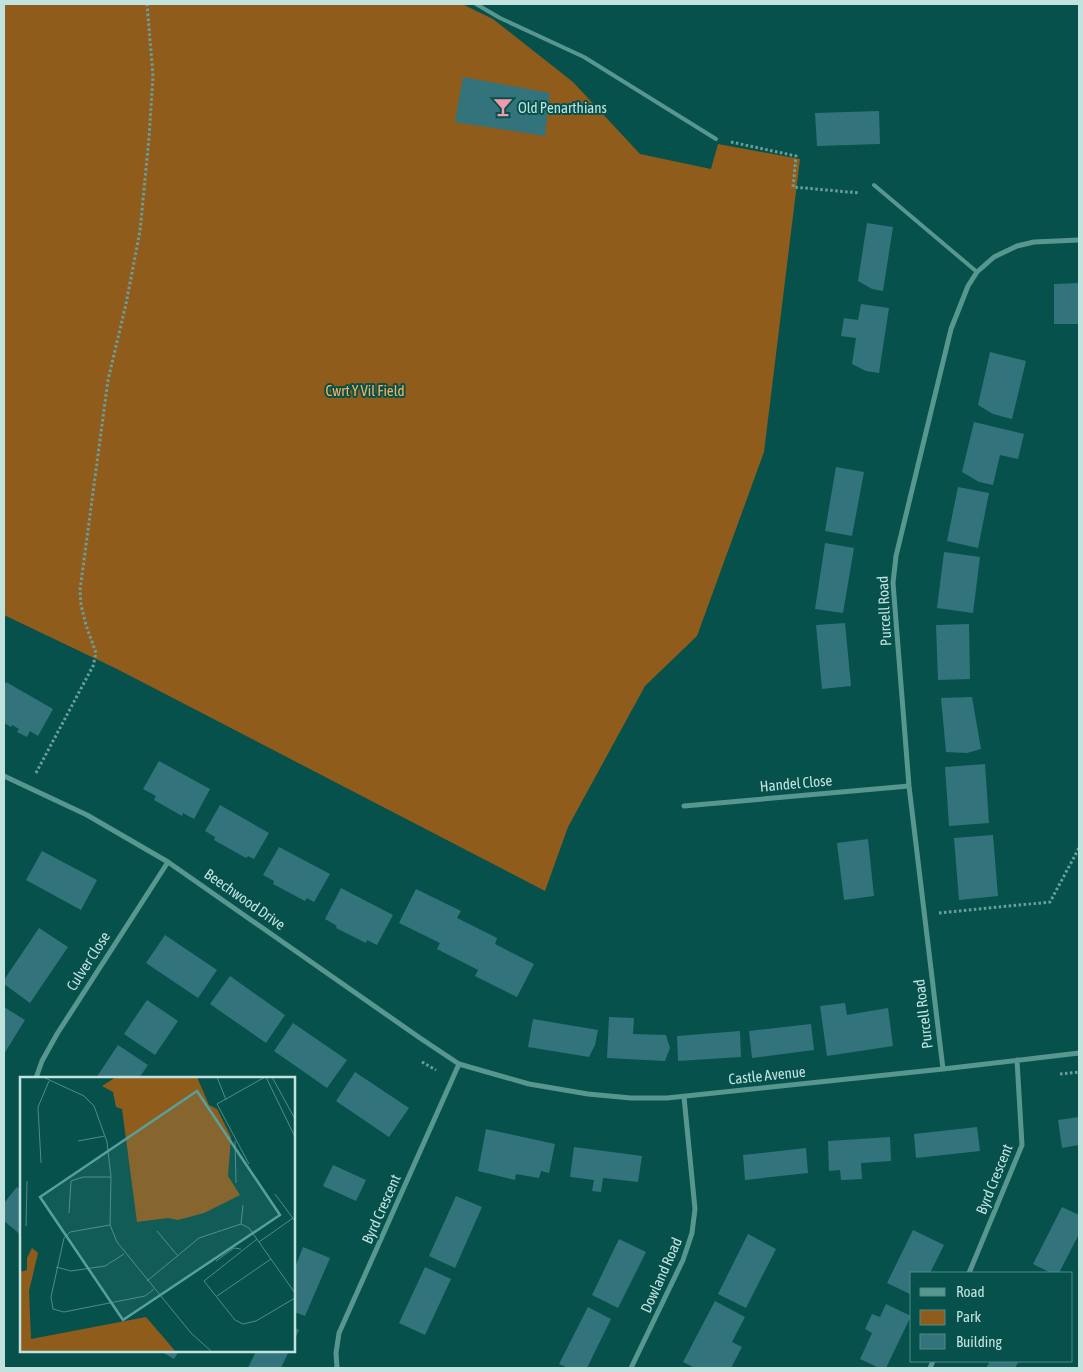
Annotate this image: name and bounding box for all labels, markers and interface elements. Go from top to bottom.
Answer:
bar icon: Old Penarthians [492,96,514,118]
place label: Old Penarthians [518,99,607,116]
park label: Cwrt Y Vil Field [325,382,405,399]
street label: Purcell Road [874,576,894,646]
street label: Handel Close [759,771,833,795]
street label: Beechwood Drive [201,865,289,933]
street label: Culver Close [63,928,113,994]
street label: Purcell Road [910,978,936,1050]
street label: Castle Avenue [728,1062,807,1088]
inset map [20,1077,295,1352]
street label: Byrd Crescent [972,1141,1016,1217]
street label: Byrd Crescent [358,1172,404,1246]
street label: Dowland Road [637,1235,685,1315]
legend [910,1272,1073,1362]
text: Road [956,1283,985,1300]
text: Park [956,1308,981,1325]
text: Building [956,1333,1002,1350]

